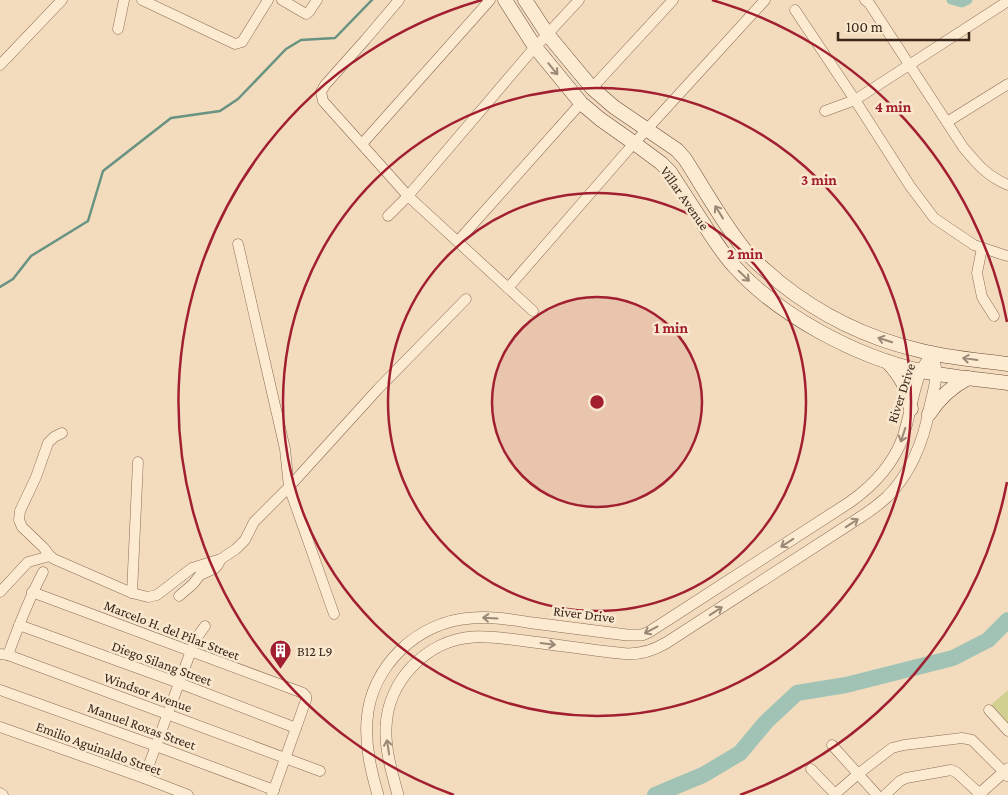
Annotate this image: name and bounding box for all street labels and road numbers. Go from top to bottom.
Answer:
street label: Villar Avenue [657,163,713,233]
street label: River Drive [884,361,918,425]
street label: Marcelo H. del Pilar Street [102,597,242,663]
street label: River Drive [552,602,616,626]
street label: Diego Silang Street [110,637,215,689]
street label: Windsor Avenue [102,669,194,715]
street label: Manuel Roxas Street [86,699,199,753]
street label: Emilio Aguinaldo Street [34,718,164,778]

